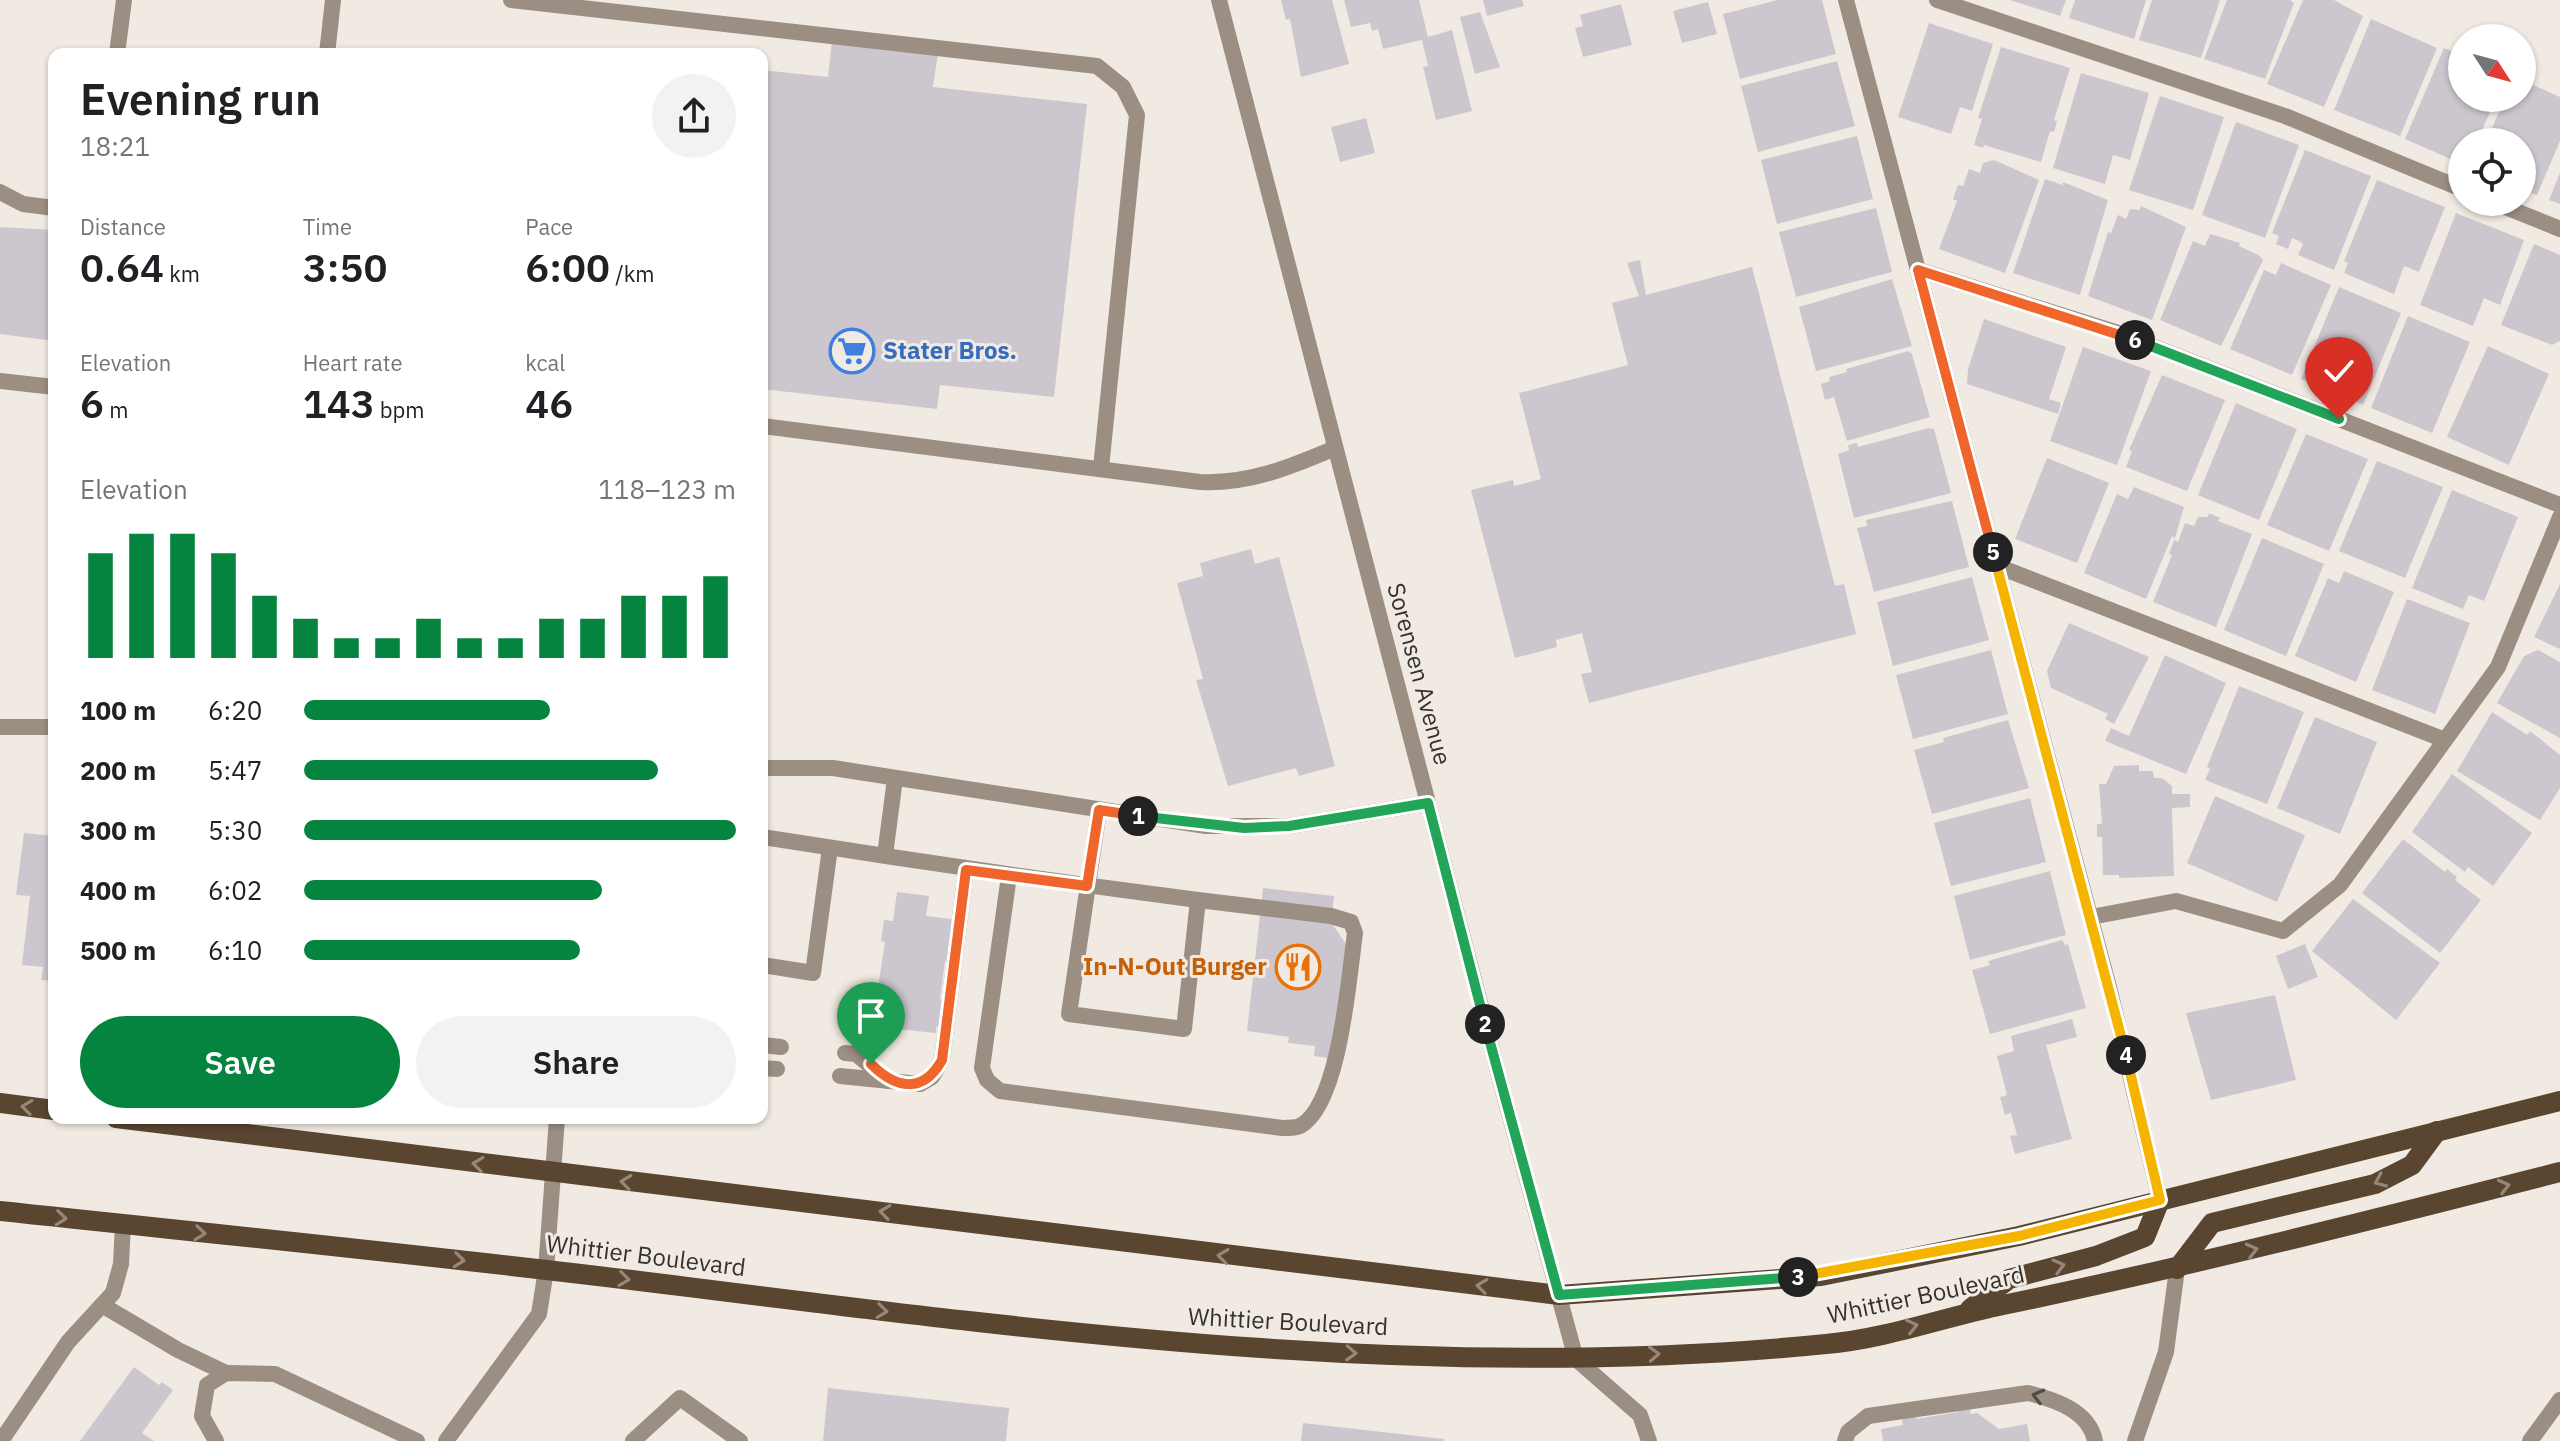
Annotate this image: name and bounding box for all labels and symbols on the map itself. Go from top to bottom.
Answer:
north arrow [2448,24,2536,112]
pin: 6 [2115,320,2155,360]
supermarket icon: Stater Bros. [828,327,876,375]
place label: Stater Bros. [883,334,1017,366]
pin [2305,337,2373,419]
pin: 5 [1973,532,2013,572]
street label: Sorensen Avenue [1380,579,1460,768]
pin: 1 [1118,796,1158,836]
restaurant icon: In-N-Out Burger [1274,943,1322,991]
place label: In-N-Out Burger [1083,950,1267,982]
pin [837,982,905,1064]
pin: 2 [1465,1004,1505,1044]
pin: 4 [2106,1035,2146,1075]
one-way arrow [20,1098,33,1115]
one-way arrow [471,1155,484,1172]
one-way arrow [2374,1171,2388,1187]
one-way arrow [619,1173,632,1190]
one-way arrow [2497,1178,2511,1195]
one-way arrow [878,1203,891,1220]
one-way arrow [55,1209,68,1226]
one-way arrow [194,1224,207,1241]
street label: Whittier Boulevard [545,1227,748,1283]
one-way arrow [2245,1242,2259,1259]
one-way arrow [1217,1248,1230,1265]
one-way arrow [453,1252,466,1269]
pin: 3 [1778,1257,1818,1297]
street label: Whittier Boulevard [1824,1258,2027,1331]
one-way arrow [2052,1258,2066,1275]
one-way arrow [617,1270,631,1287]
one-way arrow [1475,1278,1488,1295]
street label: Whittier Boulevard [1187,1300,1389,1342]
one-way arrow [876,1303,889,1320]
one-way arrow [1905,1318,1918,1335]
one-way arrow [1345,1344,1358,1361]
one-way arrow [1648,1346,1661,1363]
one-way arrow [2031,1389,2045,1406]

